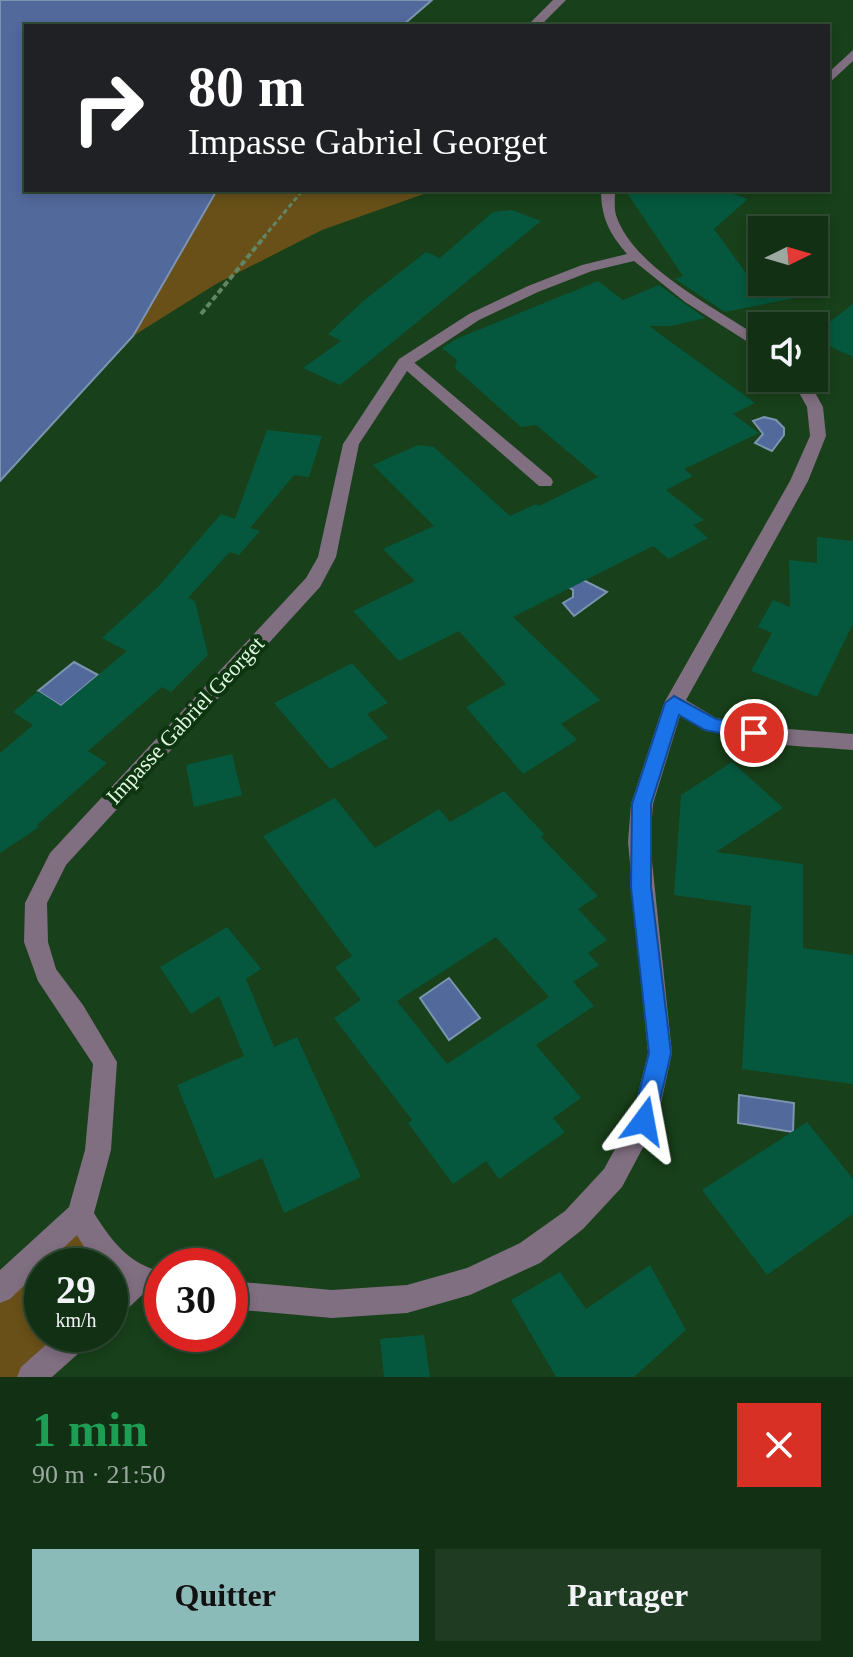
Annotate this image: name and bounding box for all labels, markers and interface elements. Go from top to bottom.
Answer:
icon: right [56,56,160,160]
text: 80 m [188,56,305,118]
text: Impasse Gabriel Georget [188,122,547,162]
north arrow [748,216,828,296]
map controls [748,216,828,392]
button: sound [748,312,828,392]
street label: Impasse Gabriel Georget [101,631,269,809]
pin [720,699,788,767]
icon: arrive [732,711,776,755]
position arrow [602,1079,686,1163]
speed limit sign: 30 [144,1248,248,1352]
text: 29 [56,1267,96,1312]
text: km/h [55,1309,97,1331]
text: 1 min [32,1403,148,1456]
button: close [737,1403,821,1487]
text: 90 m · 21:50 [32,1460,166,1489]
button: Quitter [32,1549,419,1641]
button: Partager [435,1549,821,1641]

